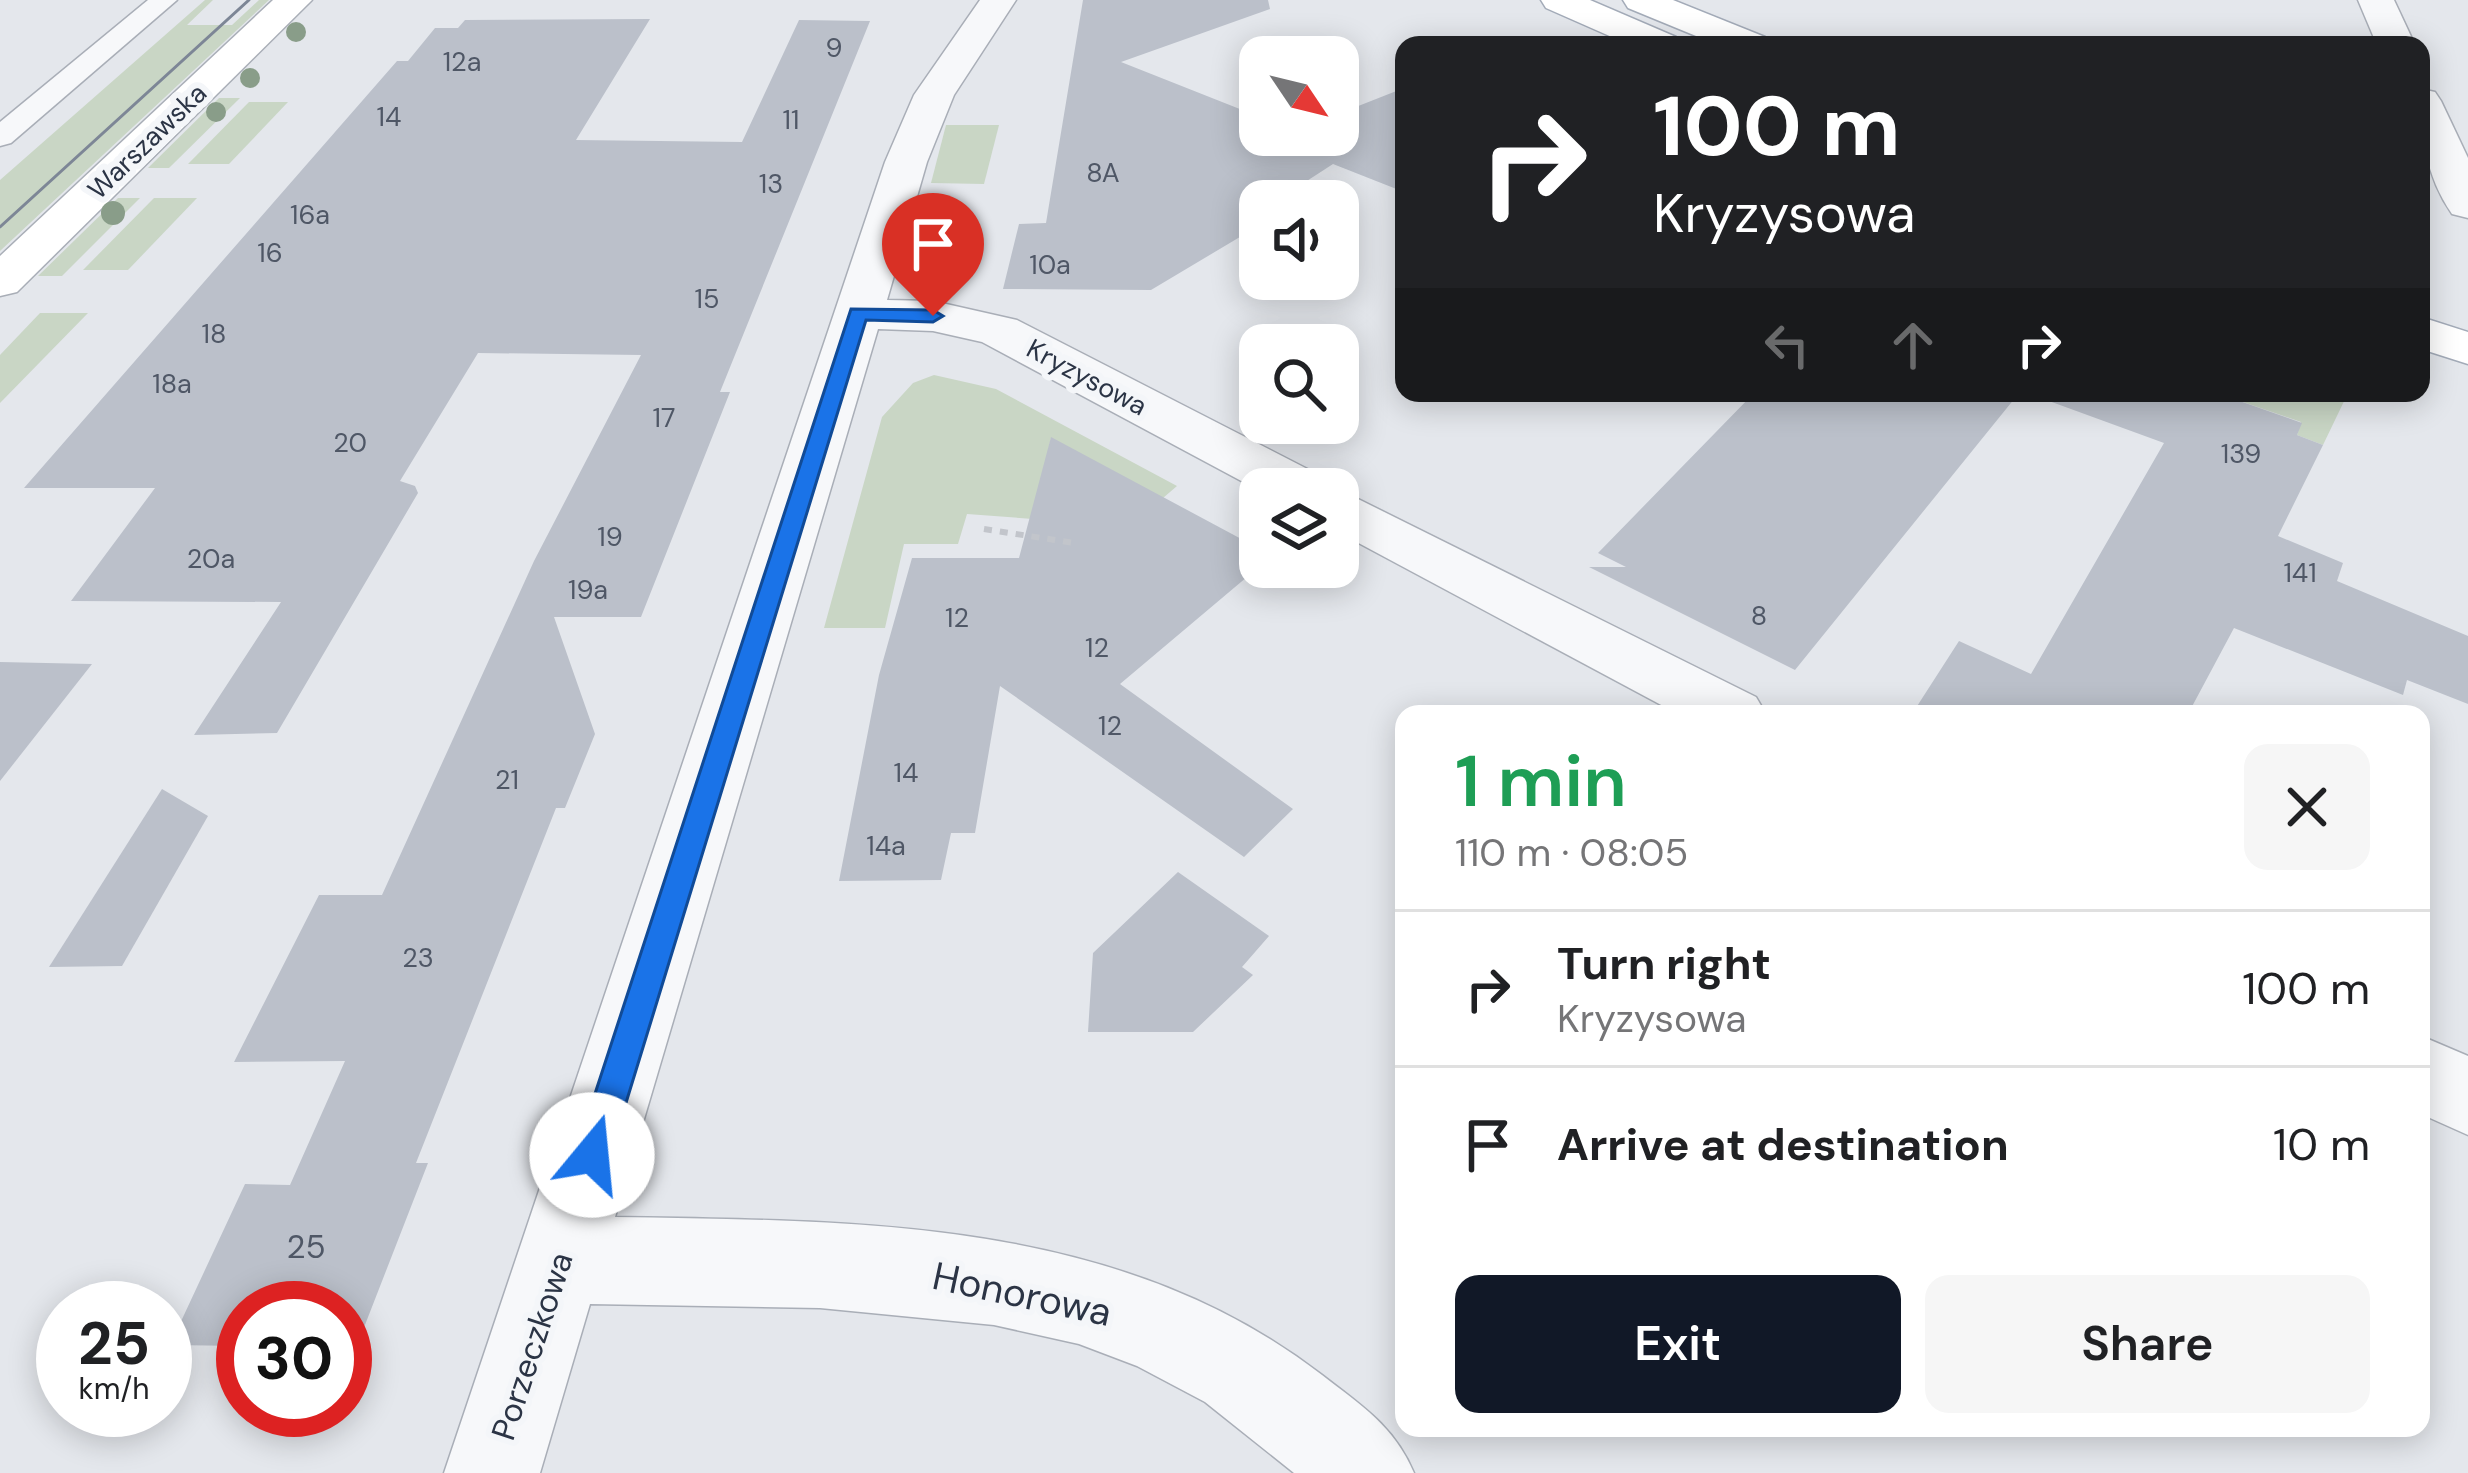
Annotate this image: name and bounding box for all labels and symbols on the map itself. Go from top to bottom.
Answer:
house number: 9 [826,30,842,65]
north arrow [1239,36,1359,156]
house number: 12a [443,44,481,79]
street label: Warszawska [80,76,214,206]
house number: 14 [377,99,401,134]
house number: 11 [783,102,799,137]
house number: 8A [1086,155,1120,190]
house number: 13 [759,166,783,201]
pin [882,193,984,316]
house number: 16a [290,197,330,232]
house number: 16 [257,235,283,270]
house number: 10a [1029,247,1071,282]
house number: 15 [695,281,719,316]
house number: 18 [202,316,226,351]
street label: Kryzysowa [1021,331,1153,423]
house number: 18a [152,366,192,401]
house number: 17 [653,400,675,435]
house number: 20 [333,425,367,460]
house number: 139 [2221,436,2261,471]
house number: 19 [597,519,623,554]
house number: 20a [187,541,235,576]
house number: 141 [2283,555,2317,590]
house number: 19a [568,572,608,607]
house number: 8 [1751,598,1767,633]
house number: 12 [945,600,969,635]
house number: 12 [1085,630,1109,665]
house number: 12 [1098,708,1122,743]
house number: 14 [894,755,918,790]
house number: 21 [495,762,519,797]
house number: 14a [866,828,906,863]
house number: 23 [402,940,434,975]
position arrow [529,1092,655,1218]
house number: 25 [286,1225,326,1268]
street label: Porzeczkowa [481,1247,583,1445]
street label: Honorowa [928,1250,1116,1338]
speed limit sign: 30 [216,1281,372,1437]

